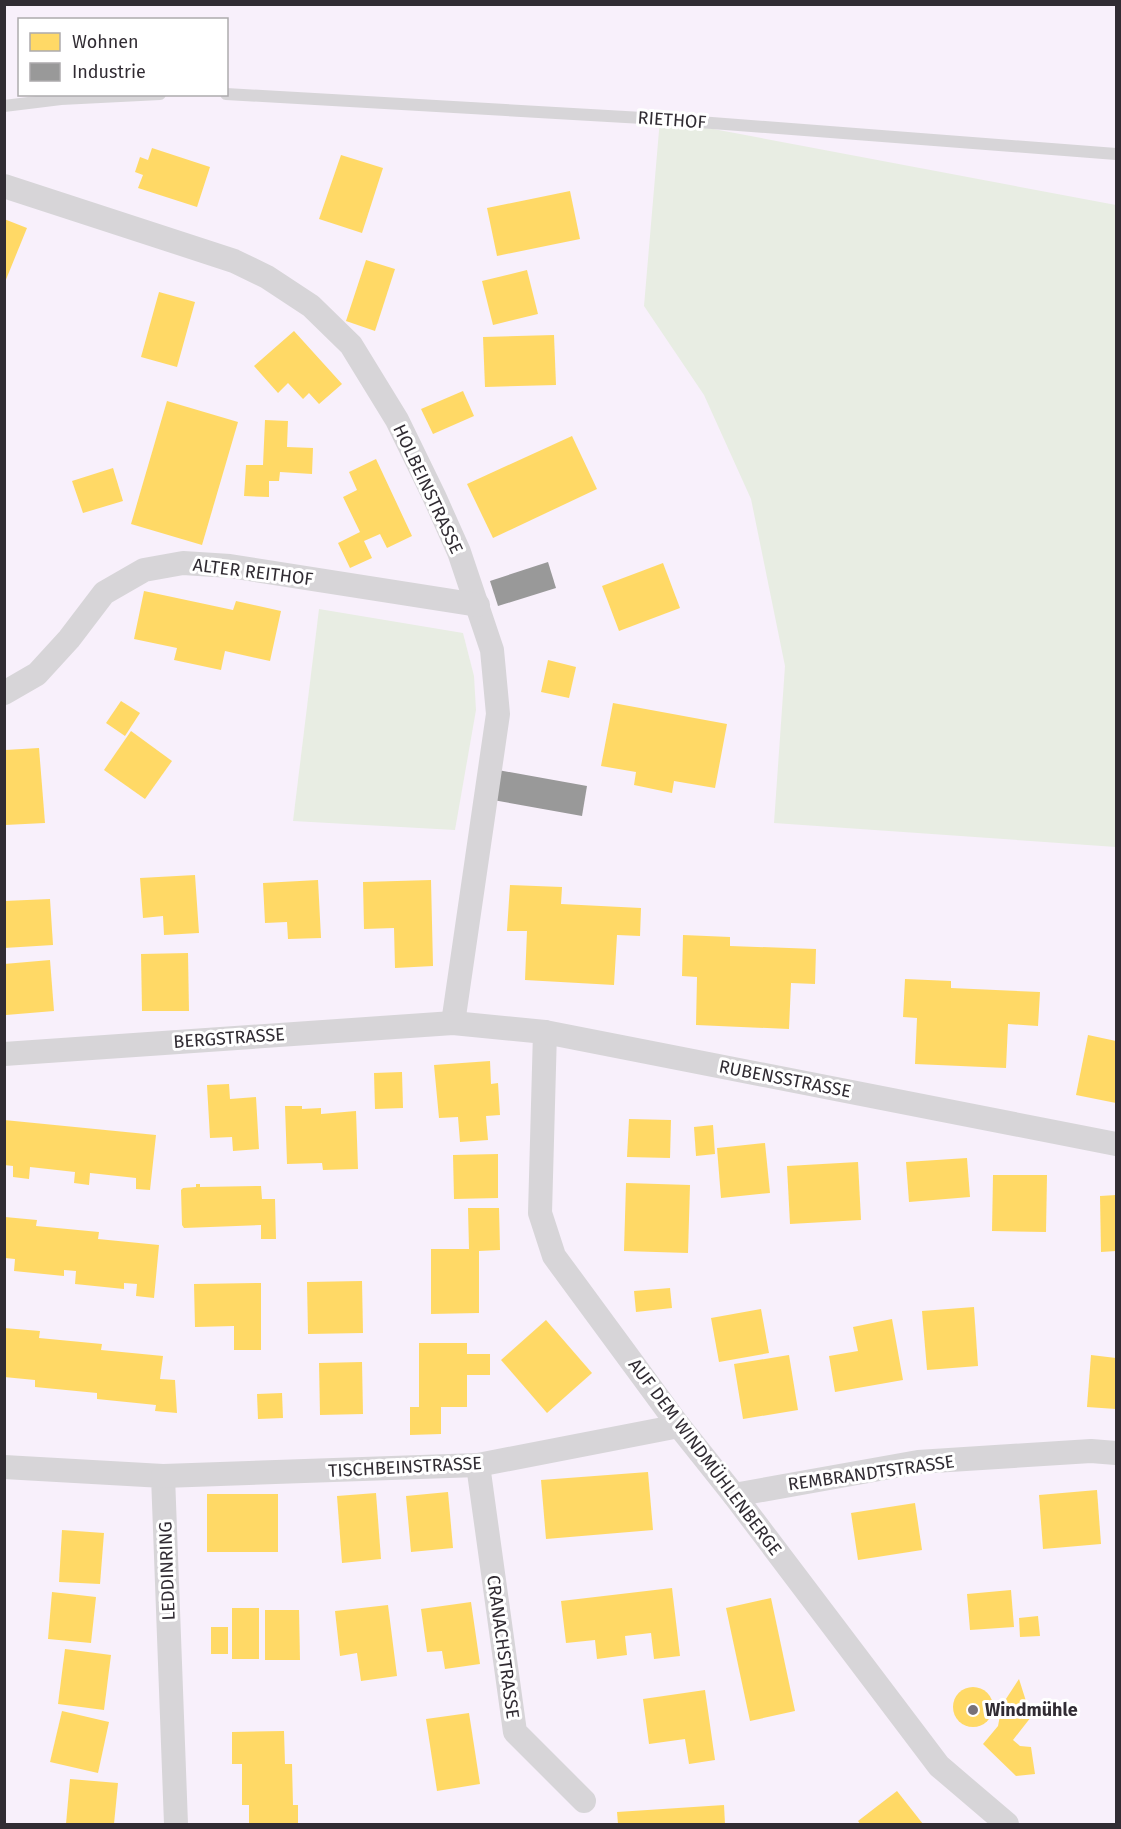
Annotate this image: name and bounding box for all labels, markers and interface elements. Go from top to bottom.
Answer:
legend [18,18,228,96]
text: Wohnen [72,31,139,53]
text: Industrie [72,61,146,83]
street label: RIETHOF [637,107,707,133]
street label: HOLBEINSTRASSE [388,421,468,557]
street label: ALTER REITHOF [192,554,315,590]
street label: BERGSTRASSE [173,1023,285,1053]
street label: RUBENSSTRASSE [717,1055,853,1103]
street label: AUF DEM WINDMÜHLENBERGE [624,1354,786,1560]
street label: REMBRANDTSTRASSE [786,1450,956,1496]
street label: TISCHBEINSTRASSE [328,1452,482,1482]
street label: LEDDINRING [154,1521,180,1621]
street label: CRANACHSTRASSE [482,1574,524,1720]
place label: Windmühle [985,1699,1078,1721]
marker: Windmühle [966,1703,980,1717]

